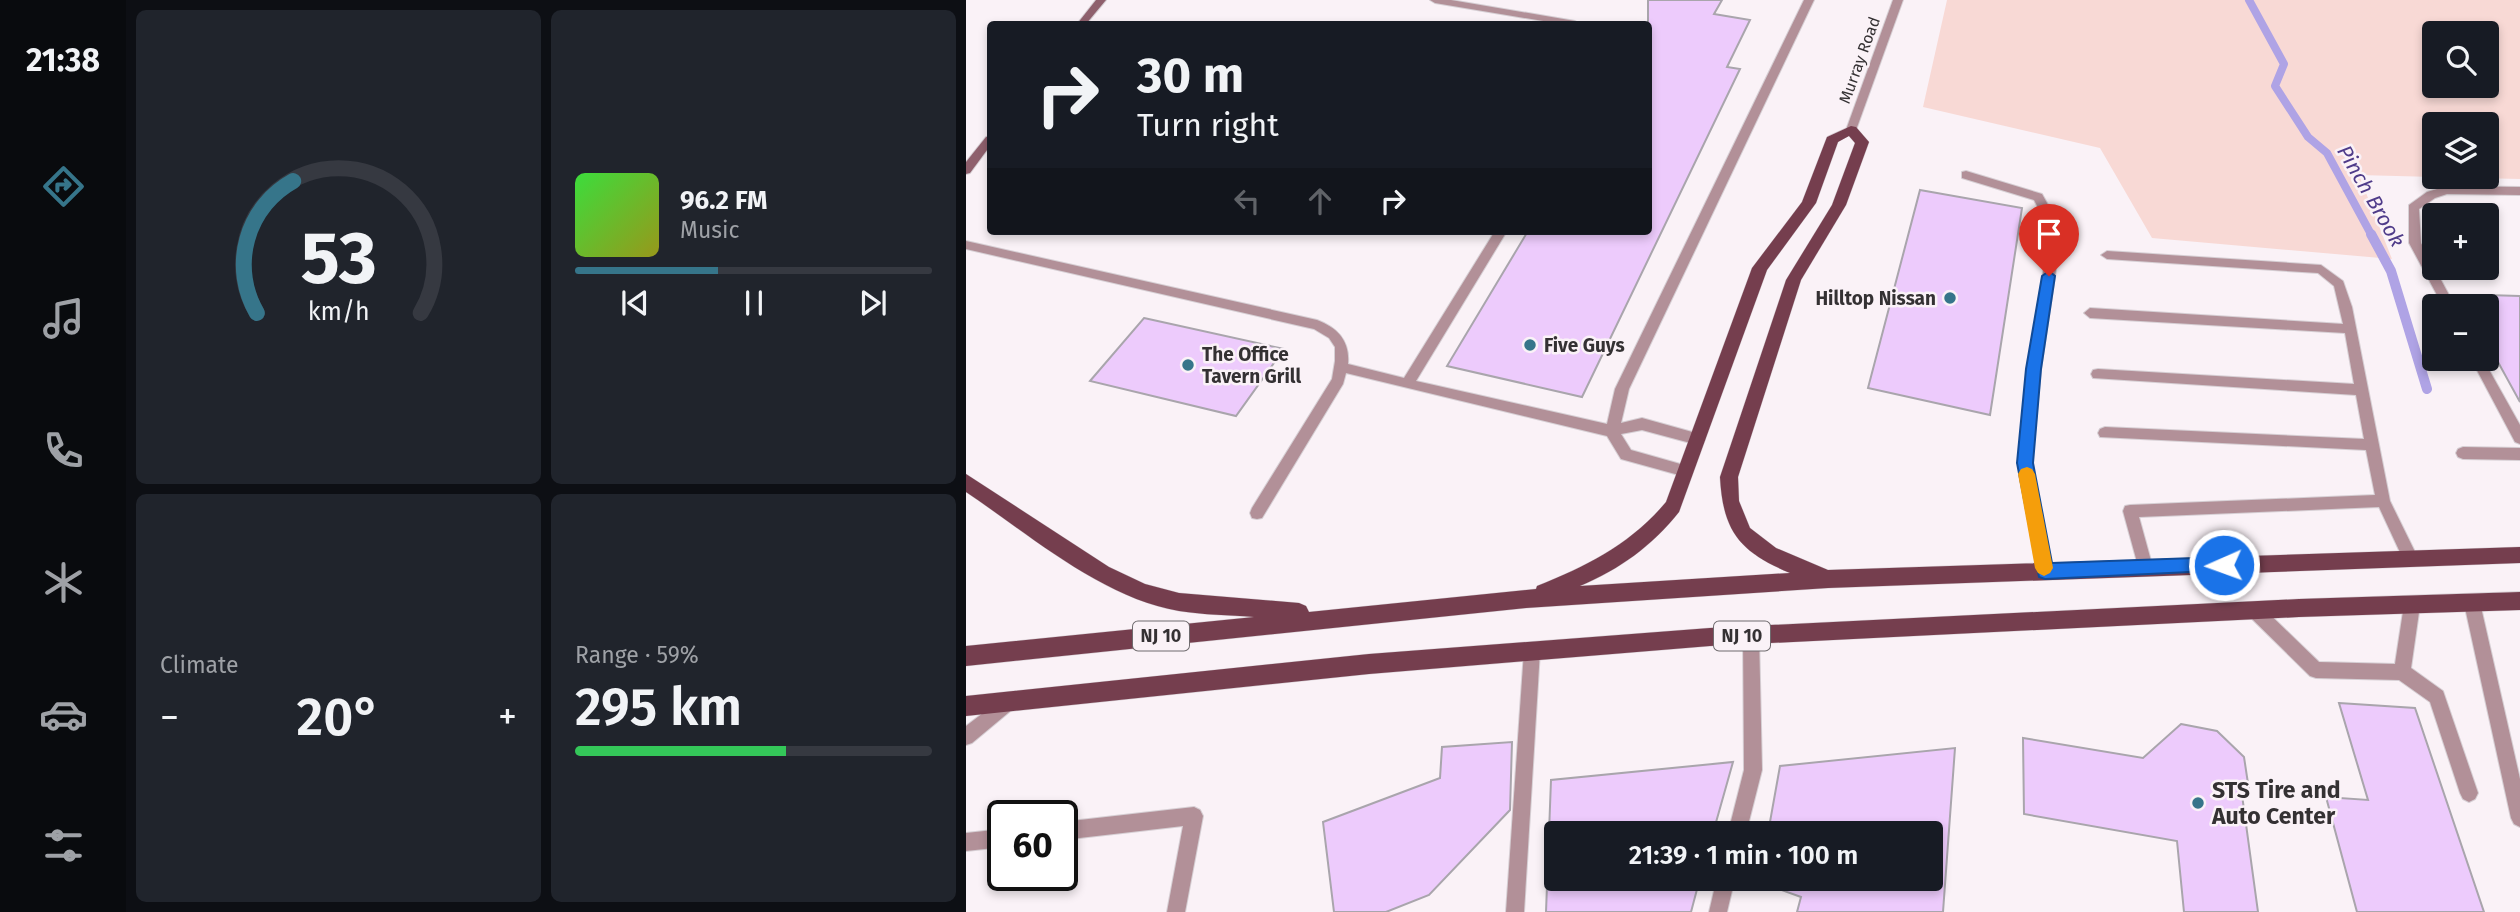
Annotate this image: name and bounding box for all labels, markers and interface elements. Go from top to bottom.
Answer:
street label: Murray Road [1835,14,1884,106]
map controls [2422,21,2499,371]
button: search [2422,21,2499,98]
text: 21:38 [26,41,100,79]
text: 30 m [1137,46,1244,105]
icon: right [1022,49,1113,140]
text: Turn right [1137,106,1279,144]
button: layers [2422,112,2499,189]
water label: Pinch Brook [2331,140,2411,252]
icon: directions [39,162,88,211]
icon: left [1228,182,1266,220]
icon: ahead [1301,182,1339,220]
icon: right [1374,182,1412,220]
text: 96.2 FM [680,185,768,216]
button: + [2422,203,2499,280]
pin [2019,204,2079,276]
icon: arrive [2030,215,2068,253]
text: 53 [300,216,377,303]
text: Music [680,216,740,244]
icon: previous [616,284,654,322]
icon: pause [735,284,773,322]
icon: next [854,284,892,322]
place label: Hilltop Nissan [1815,287,1936,310]
marker: Hilltop Nissan [1942,290,1958,306]
icon: music [39,294,88,343]
button: − [2422,294,2499,371]
text: km/h [308,297,369,327]
place label: Five Guys [1544,334,1625,357]
marker: Five Guys [1522,337,1538,353]
place label: The Office Tavern Grill [1202,343,1301,388]
marker: The Office Tavern Grill [1180,357,1196,373]
icon: phone [39,426,88,475]
position arrow [2187,528,2261,602]
icon: climate [39,558,88,607]
road number: NJ 10 [1133,622,1189,650]
road number: NJ 10 [1714,622,1770,650]
text: Range · 59% [575,641,699,669]
text: Climate [160,651,239,679]
text: 295 km [575,676,742,739]
text: 20° [297,686,380,749]
icon: car [39,690,88,739]
text: − [160,694,179,740]
text: + [498,694,517,740]
place label: STS Tire and Auto Center [2211,776,2341,830]
marker: STS Tire and Auto Center [2190,795,2206,811]
speed limit sign: 60 [987,800,1078,891]
icon: filters [39,821,88,870]
text: 21:39 · 1 min · 100 m [1629,840,1858,871]

